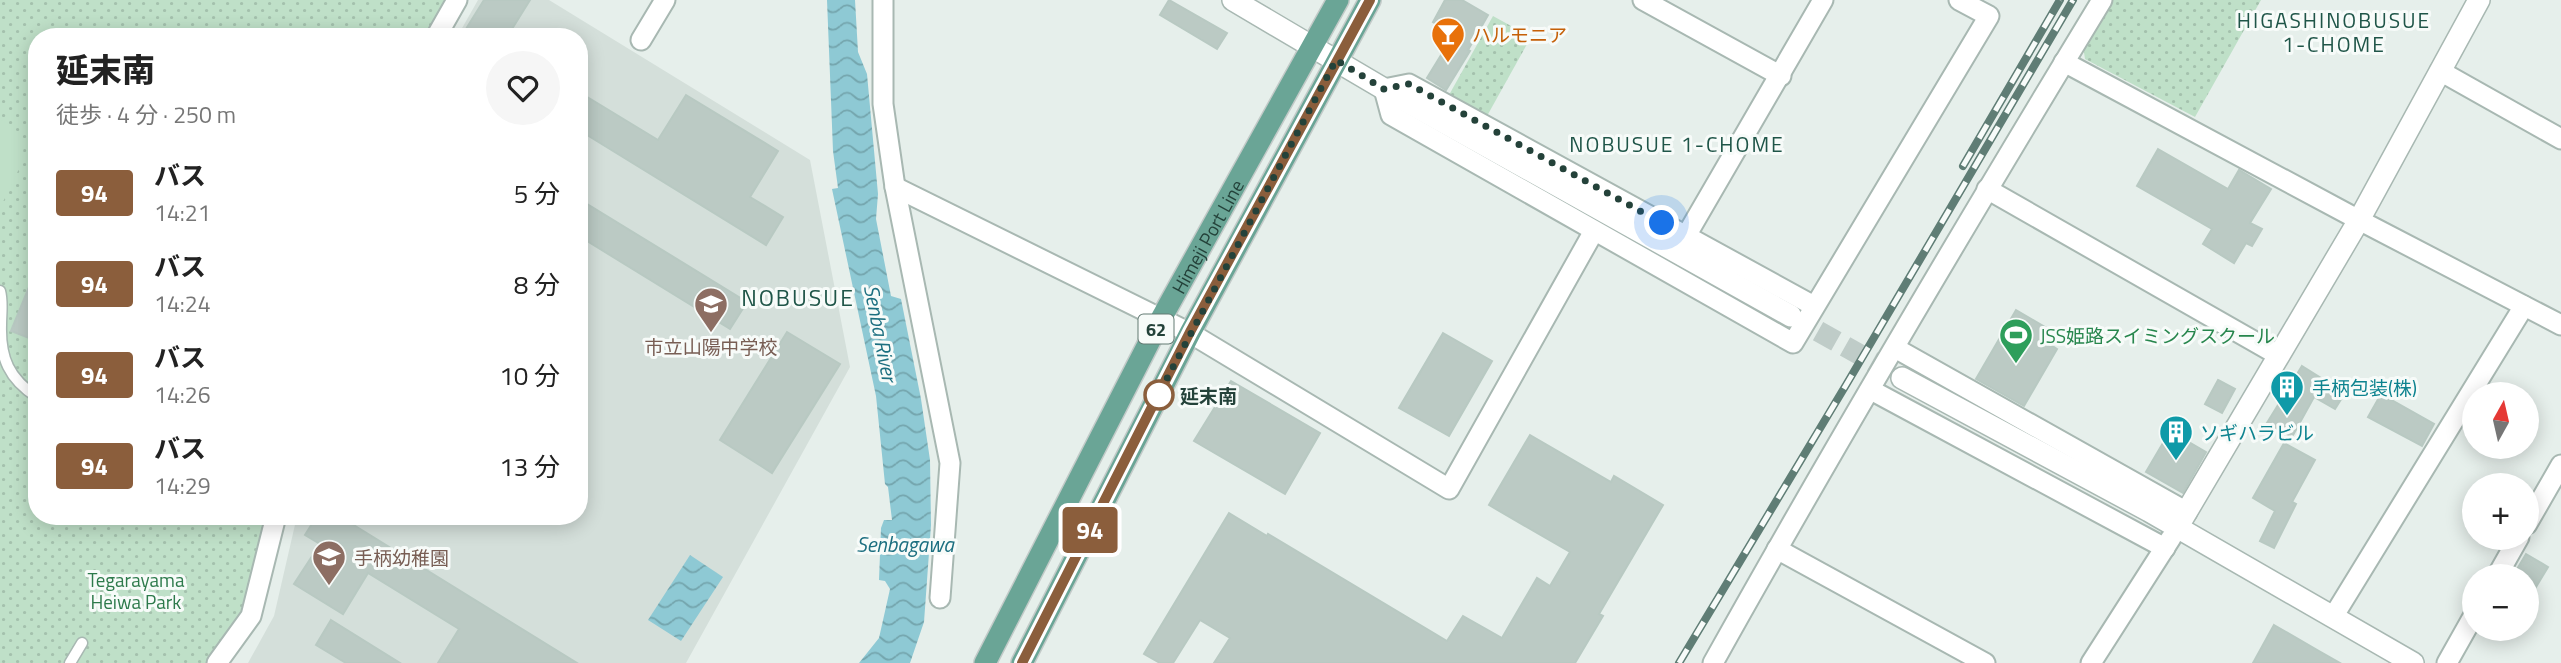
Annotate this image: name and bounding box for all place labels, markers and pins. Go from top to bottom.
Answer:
bar icon: ハルモニア [1429,15,1467,64]
place label: ハルモニア [1472,20,1567,49]
school or university icon: 市立山陽中学校 [692,285,730,334]
sports icon: JSS姫路スイミングスクール [1997,316,2035,365]
place label: JSS姫路スイミングスクール [2040,321,2275,350]
place label: 市立山陽中学校 [644,332,778,361]
building icon: 手柄包装(株) [2268,368,2306,417]
place label: 手柄包装(株) [2312,373,2417,402]
marker: 延末南 [1144,380,1174,410]
place label: 延末南 [1180,381,1237,410]
building icon: ソギハラビル [2157,413,2195,462]
place label: ソギハラビル [2200,418,2314,447]
school or university icon: 手柄幼稚園 [310,538,348,587]
place label: 手柄幼稚園 [354,543,449,572]

